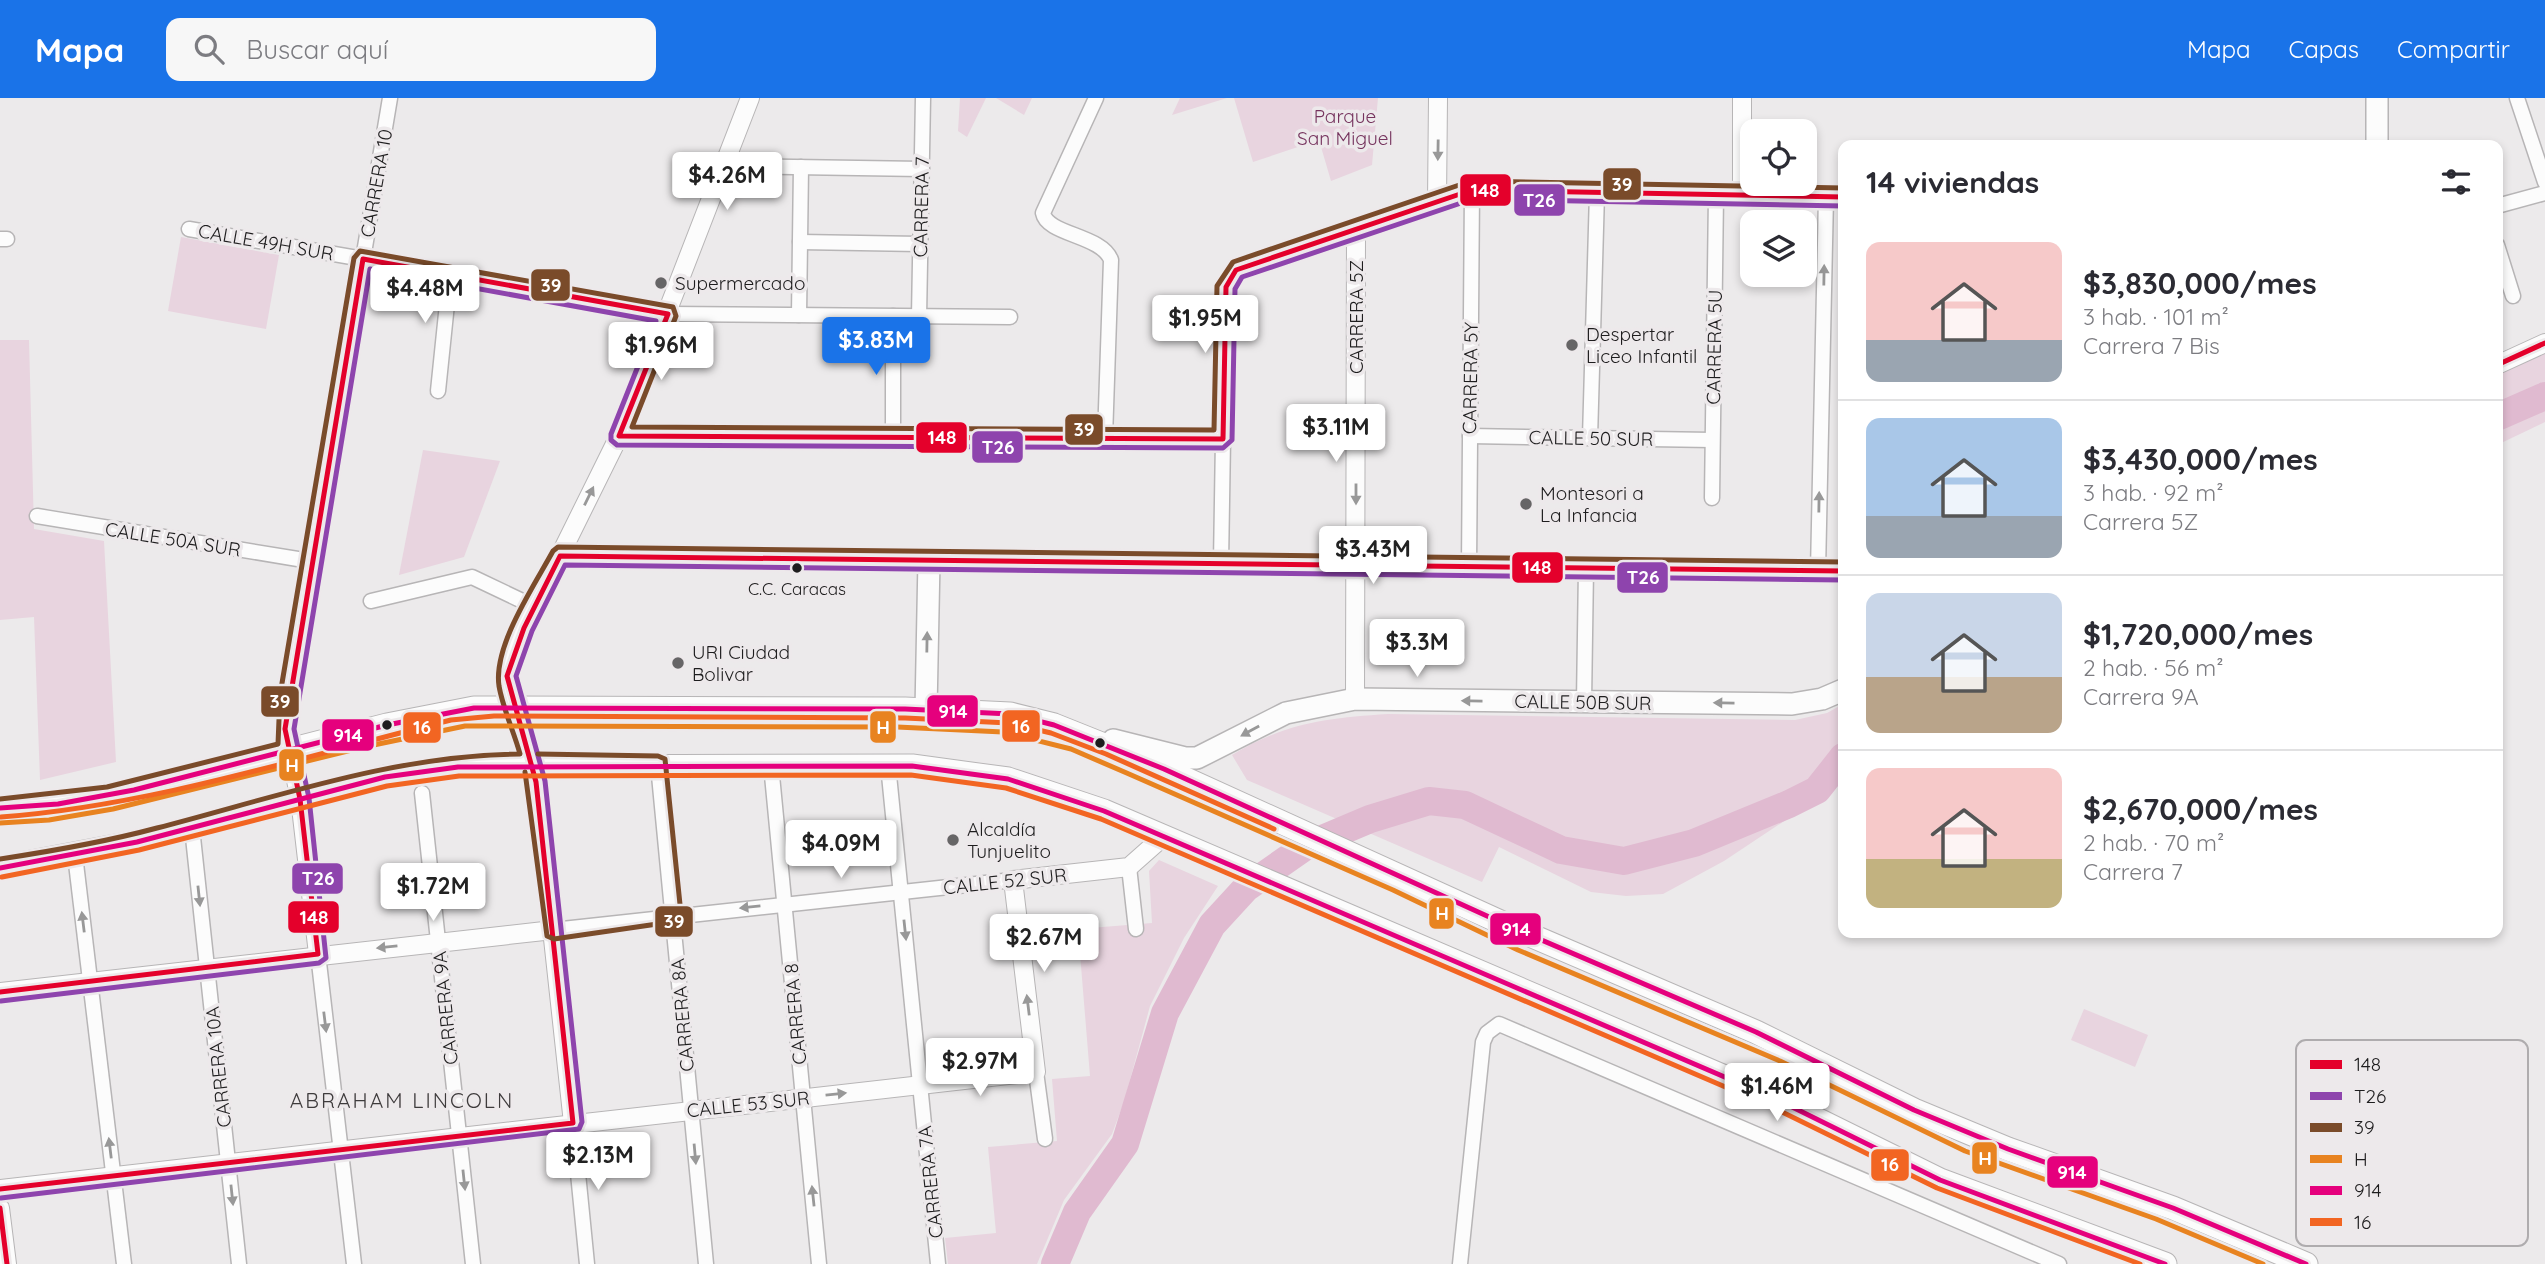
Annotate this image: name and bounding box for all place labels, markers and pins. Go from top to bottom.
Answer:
pin: $4.26M [670,152,784,212]
pin: $4.48M [368,266,482,325]
place label: Supermercado [675,271,805,295]
marker: Supermercado [653,275,669,291]
pin: $1.95M [1148,296,1262,355]
pin: $3.83M [819,317,933,377]
pin: $1.96M [604,322,718,382]
place label: Despertar Liceo Infantil [1586,322,1697,368]
marker: Despertar Liceo Infantil [1564,337,1580,353]
pin: $3.11M [1279,404,1393,464]
place label: Montesori a La Infancia [1540,481,1644,527]
marker: Montesori a La Infancia [1518,496,1534,512]
pin: $3.43M [1316,526,1430,586]
marker: C.C. Caracas [790,561,804,575]
place label: C.C. Caracas [748,578,846,599]
pin: $3.3M [1368,620,1466,679]
place label: URI Ciudad Bolivar [692,640,790,686]
marker: URI Ciudad Bolivar [670,655,686,671]
unlabelled marker [380,718,394,732]
unlabelled marker [1093,736,1107,750]
place label: Alcaldía Tunjuelito [967,817,1051,863]
pin: $4.09M [784,820,898,880]
marker: Alcaldía Tunjuelito [945,832,961,848]
pin: $1.72M [376,864,490,923]
pin: $2.67M [987,914,1101,974]
pin: $2.97M [923,1038,1037,1098]
pin: $1.46M [1720,1063,1834,1123]
pin: $2.13M [541,1132,655,1192]

